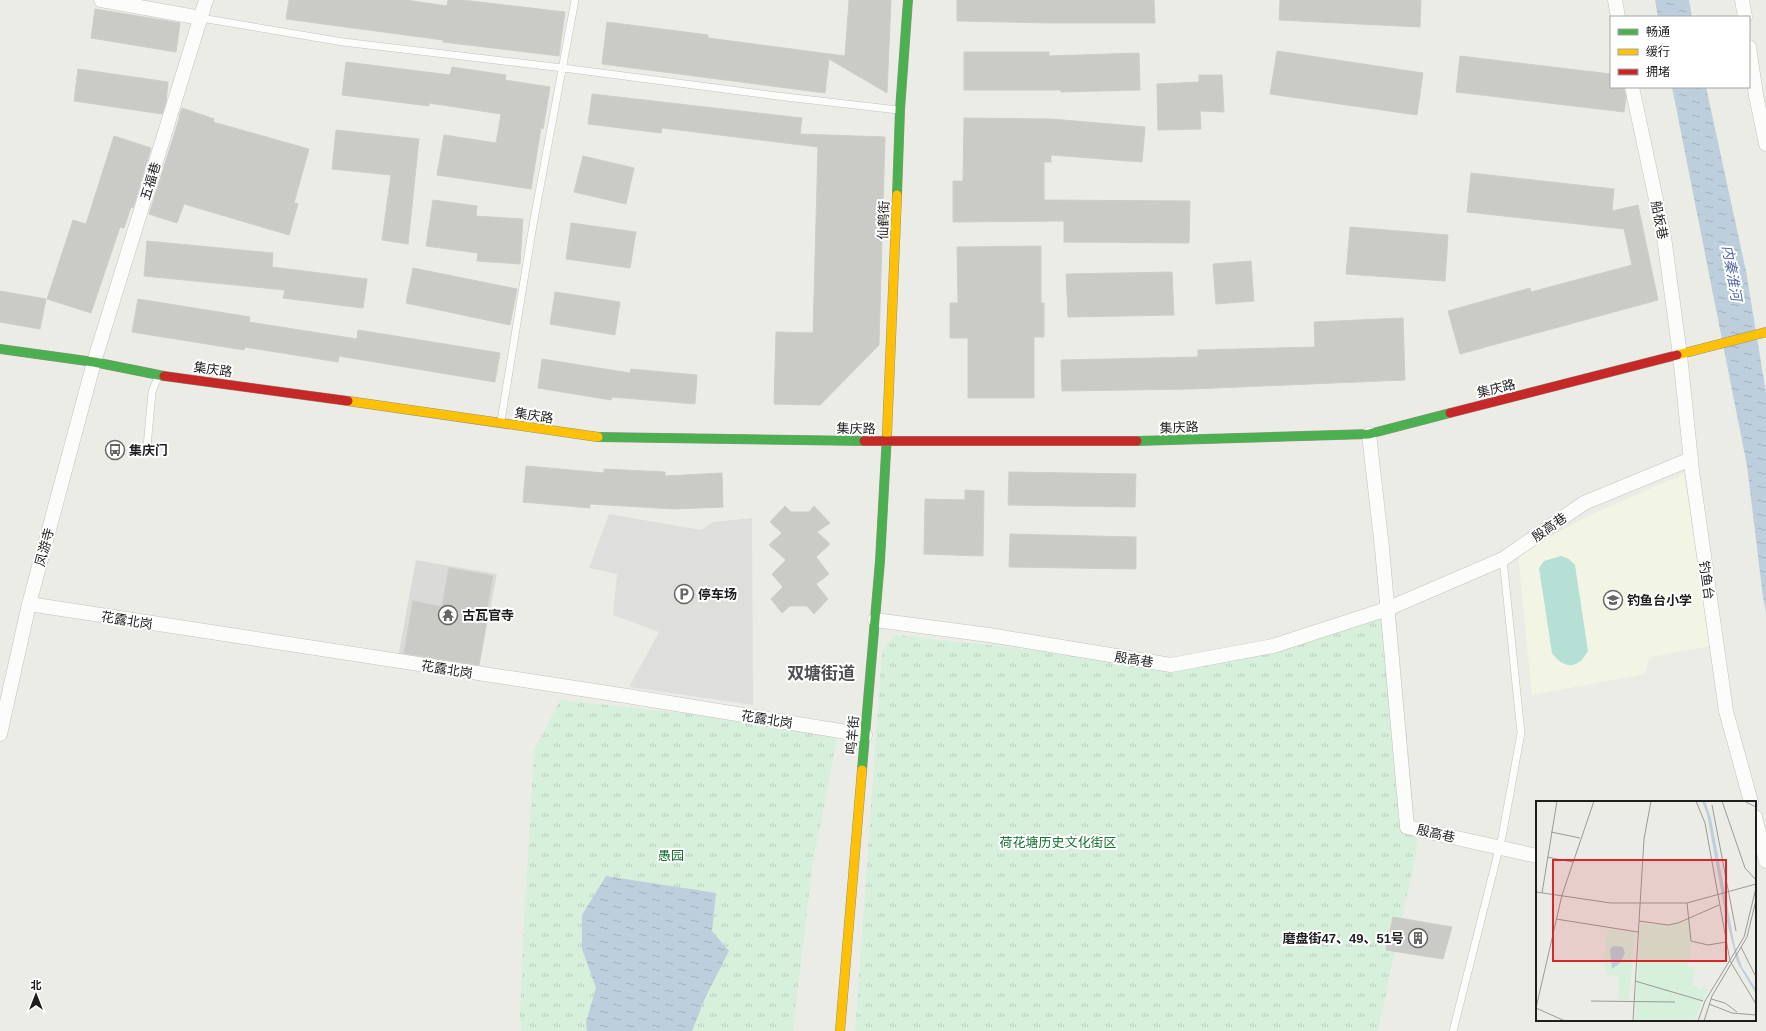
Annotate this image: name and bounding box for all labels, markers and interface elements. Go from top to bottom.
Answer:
legend [1610,16,1750,88]
text: 畅通 [1646,25,1670,39]
text: 缓行 [1646,45,1670,59]
text: 拥堵 [1646,65,1670,79]
street label: 五福巷 [138,160,163,202]
street label: 仙鹤街 [875,200,892,240]
street label: 船板巷 [1648,200,1671,241]
water label: 内秦淮河 [1719,244,1745,305]
street label: 集庆路 [193,359,233,380]
street label: 集庆路 [1475,376,1517,400]
street label: 集庆路 [513,405,554,426]
street label: 集庆路 [1159,419,1199,436]
street label: 集庆路 [836,421,876,436]
bus stop icon: 集庆门 [104,439,126,461]
place label: 集庆门 [129,443,168,458]
street label: 殷高巷 [1529,510,1570,545]
street label: 凤游寺 [32,526,57,568]
street label: 钓鱼台 [1696,560,1717,600]
parking icon: 停车场 [673,583,695,605]
place label: 停车场 [698,587,737,602]
school or university icon: 钓鱼台小学 [1602,589,1624,611]
place label: 钓鱼台小学 [1627,593,1692,608]
temple icon: 古瓦官寺 [437,604,459,626]
place label: 古瓦官寺 [462,608,514,623]
street label: 花露北岗 [100,609,154,632]
street label: 殷高巷 [1113,649,1154,670]
street label: 花露北岗 [420,658,474,681]
district label: 双塘街道 [787,664,855,683]
street label: 花露北岗 [740,708,794,731]
street label: 鸣羊街 [843,715,862,755]
inset map [1536,801,1756,1021]
street label: 殷高巷 [1415,822,1457,845]
park label: 荷花塘历史文化街区 [999,835,1117,850]
park label: 愚园 [658,848,684,863]
building icon: 磨盘街47、49、51号 [1407,927,1429,949]
place label: 磨盘街47、49、51号 [1283,931,1404,946]
north arrow [16,975,56,1015]
text: 北 [31,979,42,991]

